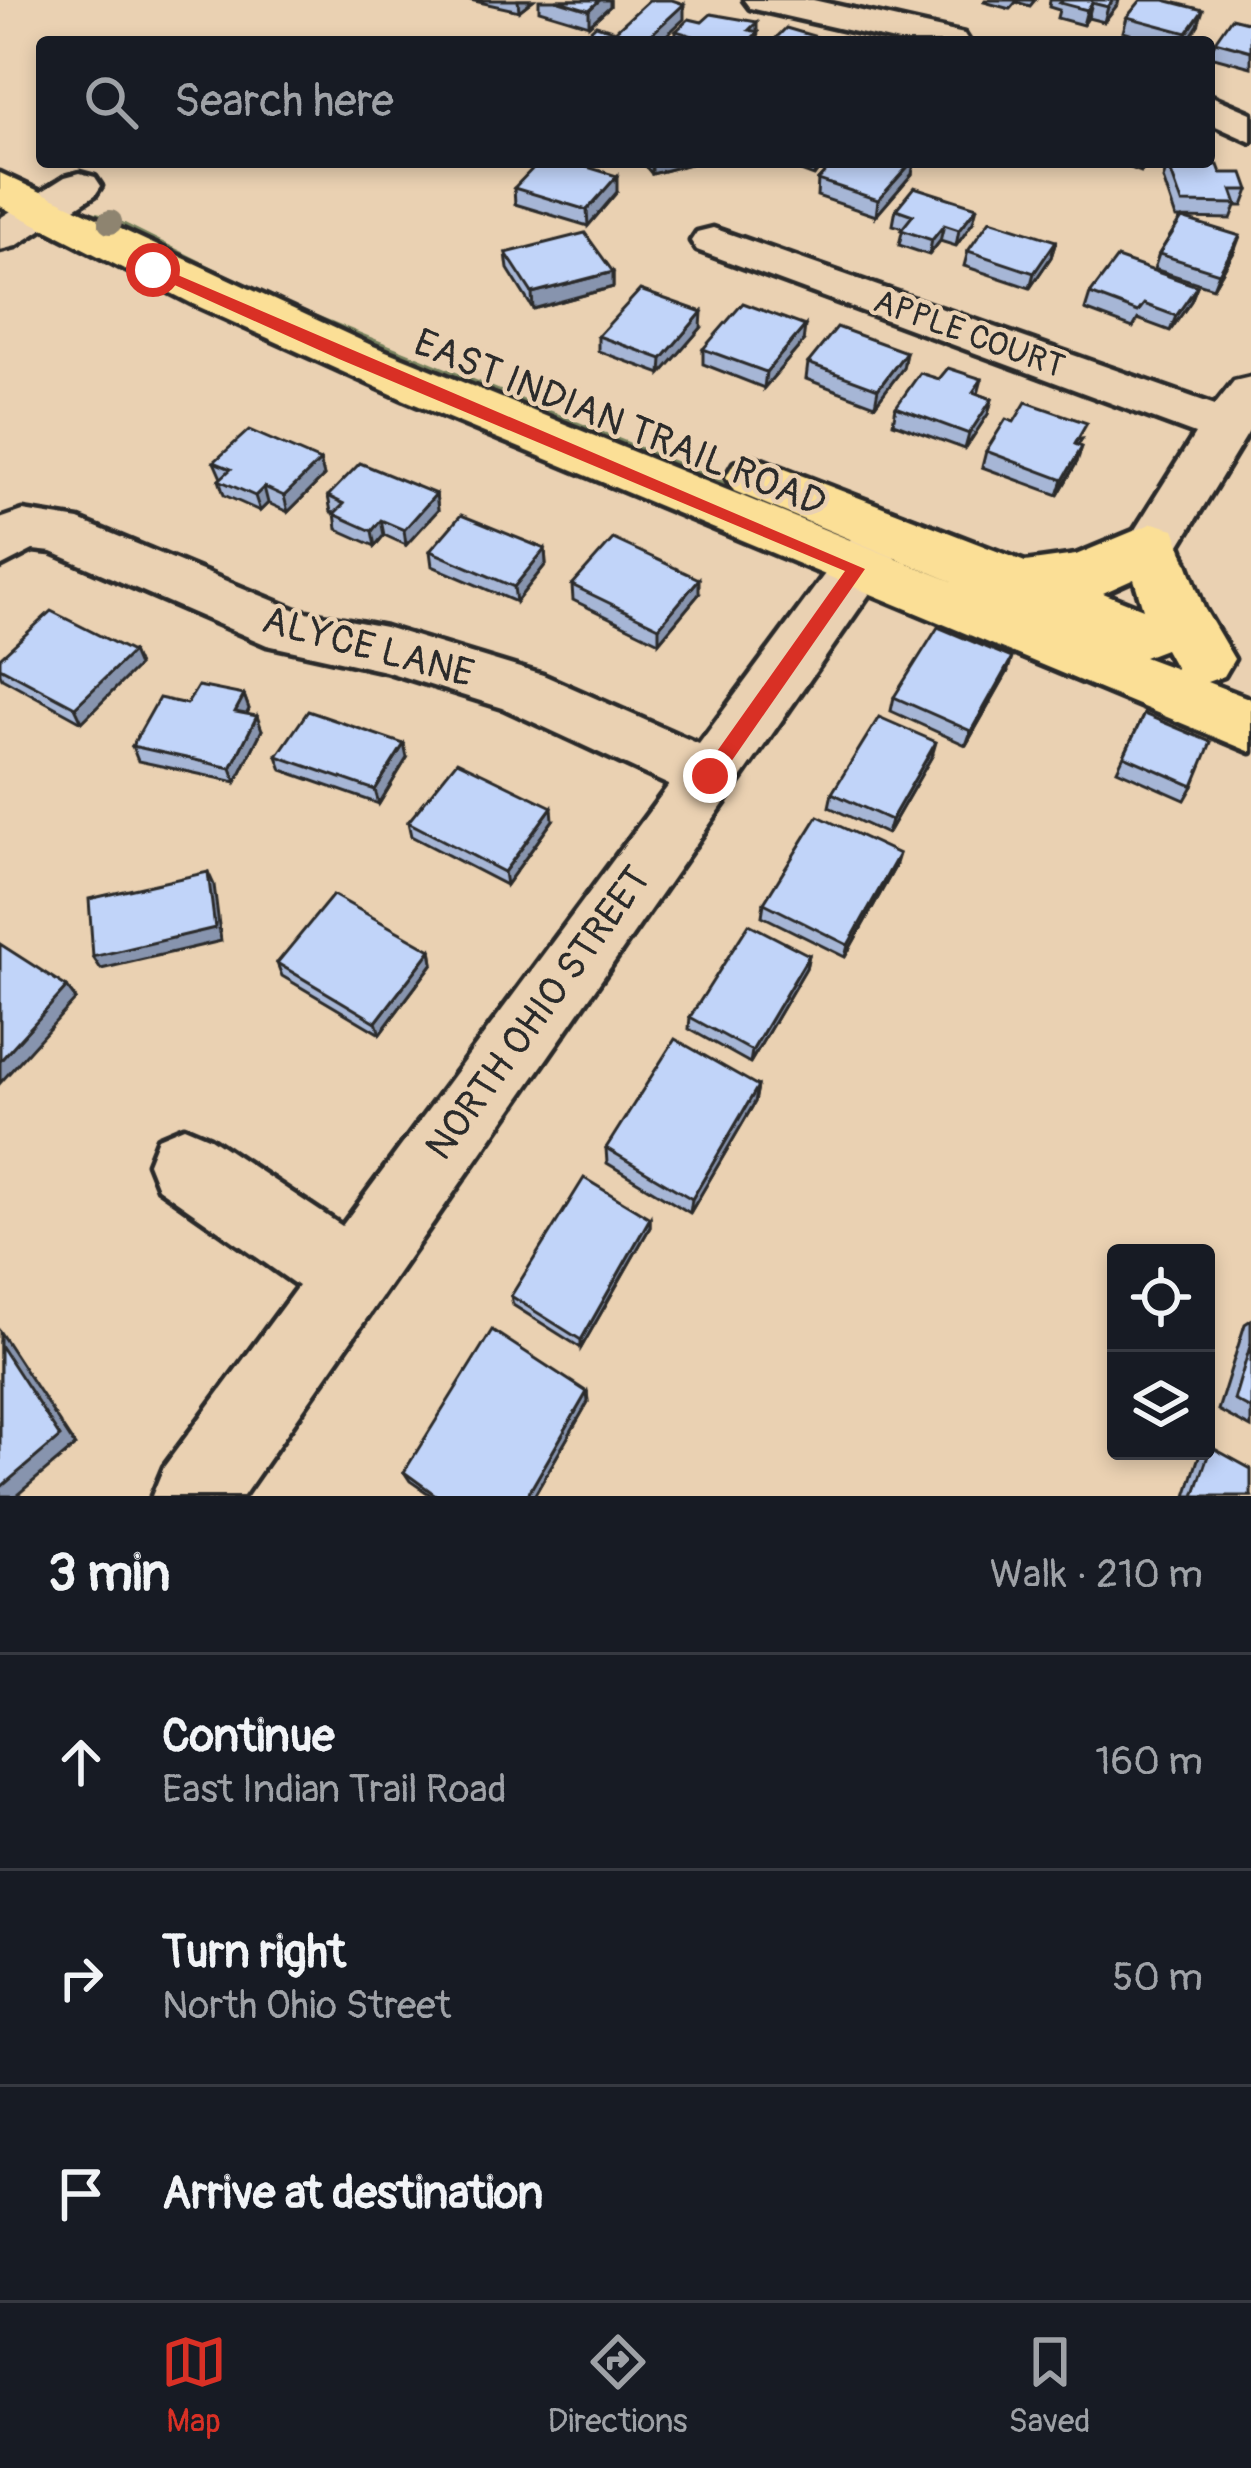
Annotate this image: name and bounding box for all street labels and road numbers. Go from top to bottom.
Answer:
street label: APPLE COURT [868,281,1070,387]
street label: EAST INDIAN TRAIL ROAD [407,318,833,528]
street label: ALYCE LANE [257,595,479,699]
street label: NORTH OHIO STREET [415,856,661,1170]

